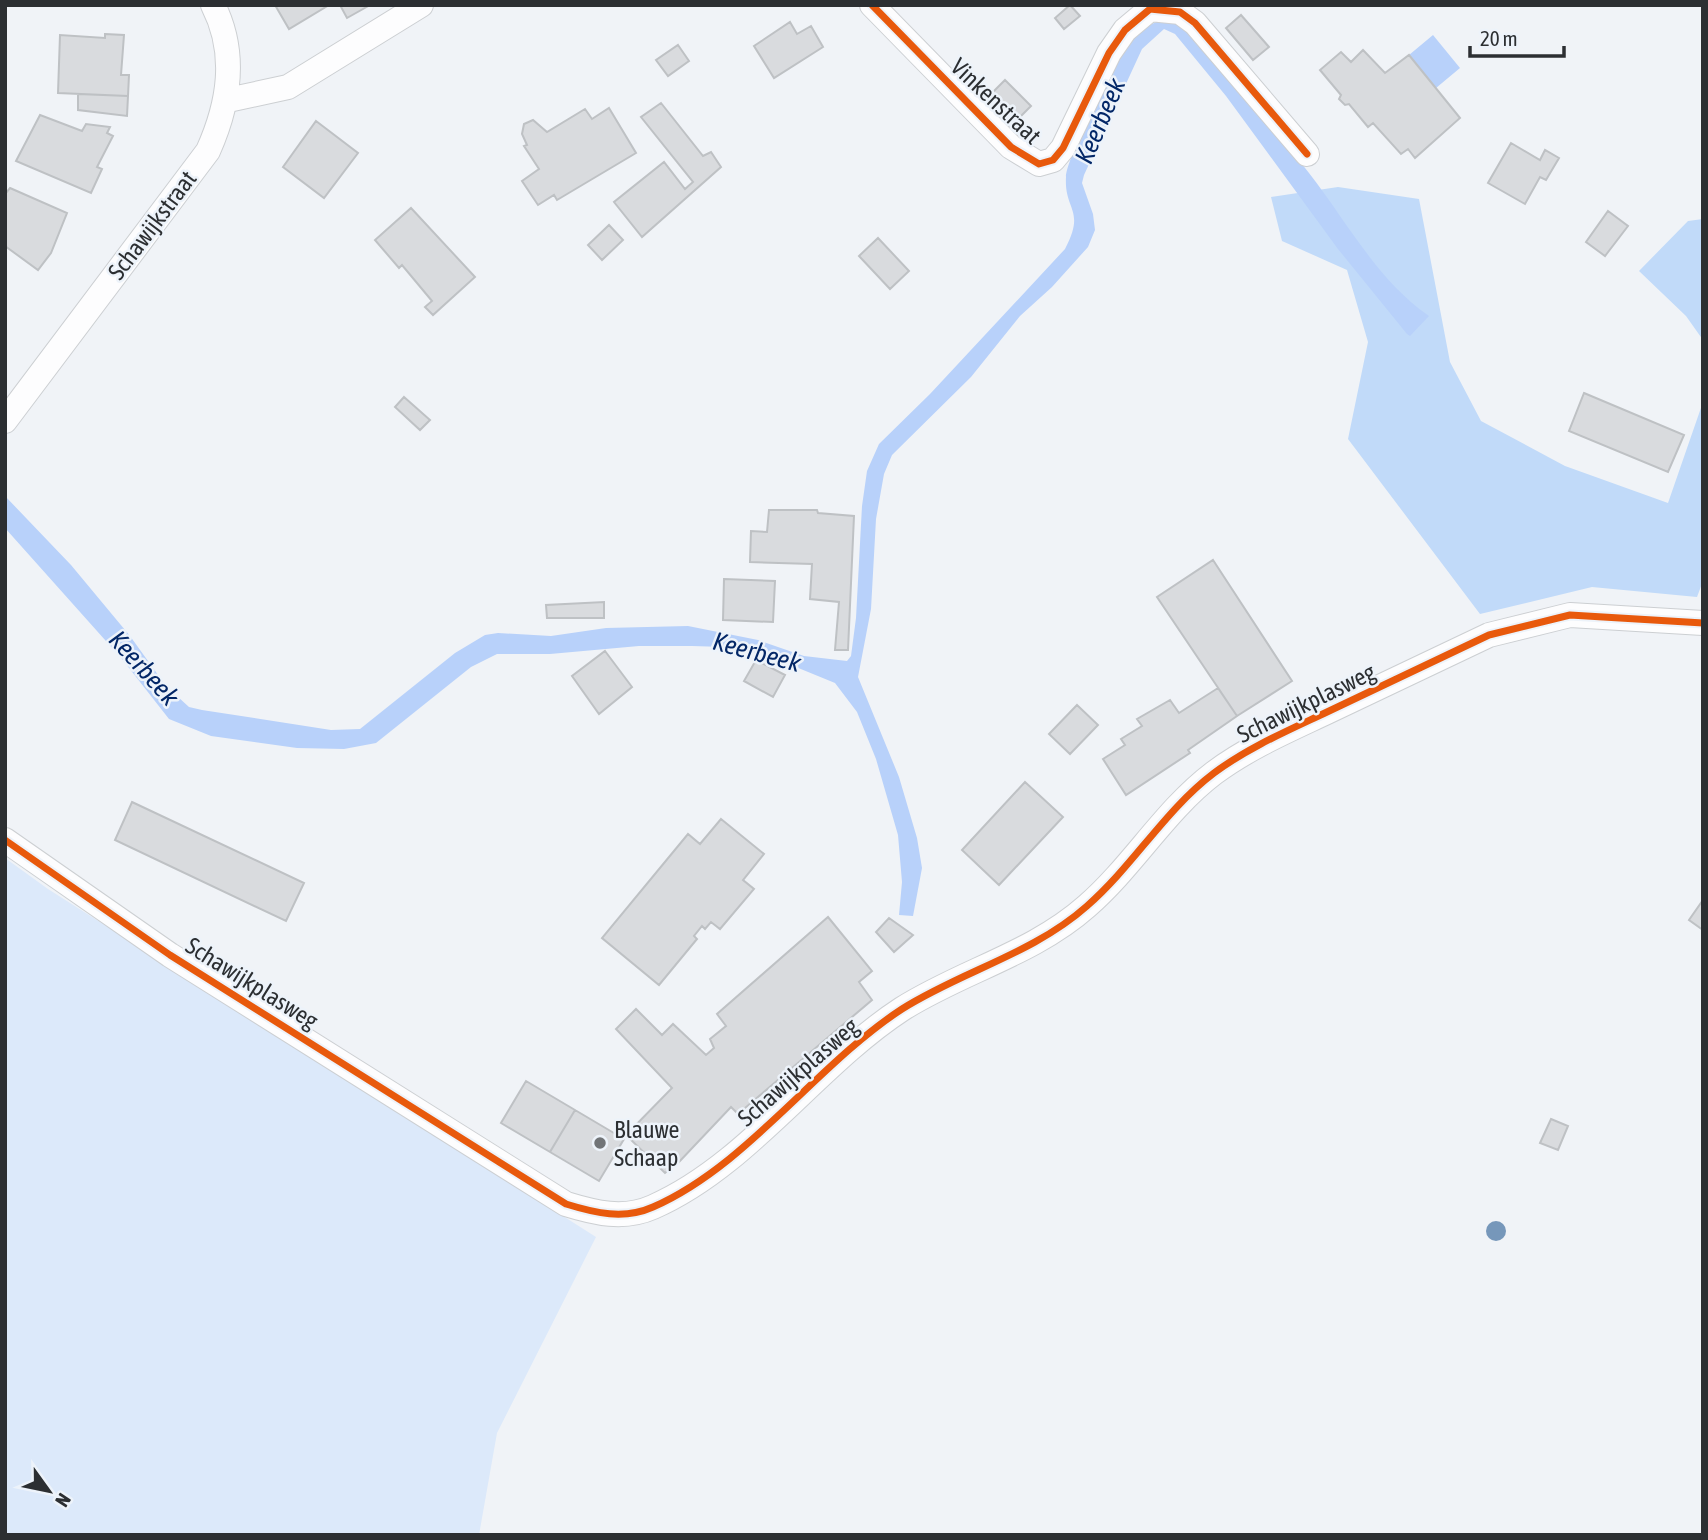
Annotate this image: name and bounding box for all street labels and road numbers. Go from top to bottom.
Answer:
street label: Vinkenstraat [946,53,1046,149]
street label: Schawijkstraat [102,165,202,285]
street label: Schawijkplasweg [1233,658,1380,748]
street label: Schawijkplasweg [181,932,323,1035]
street label: Schawijkplasweg [732,1012,864,1132]

